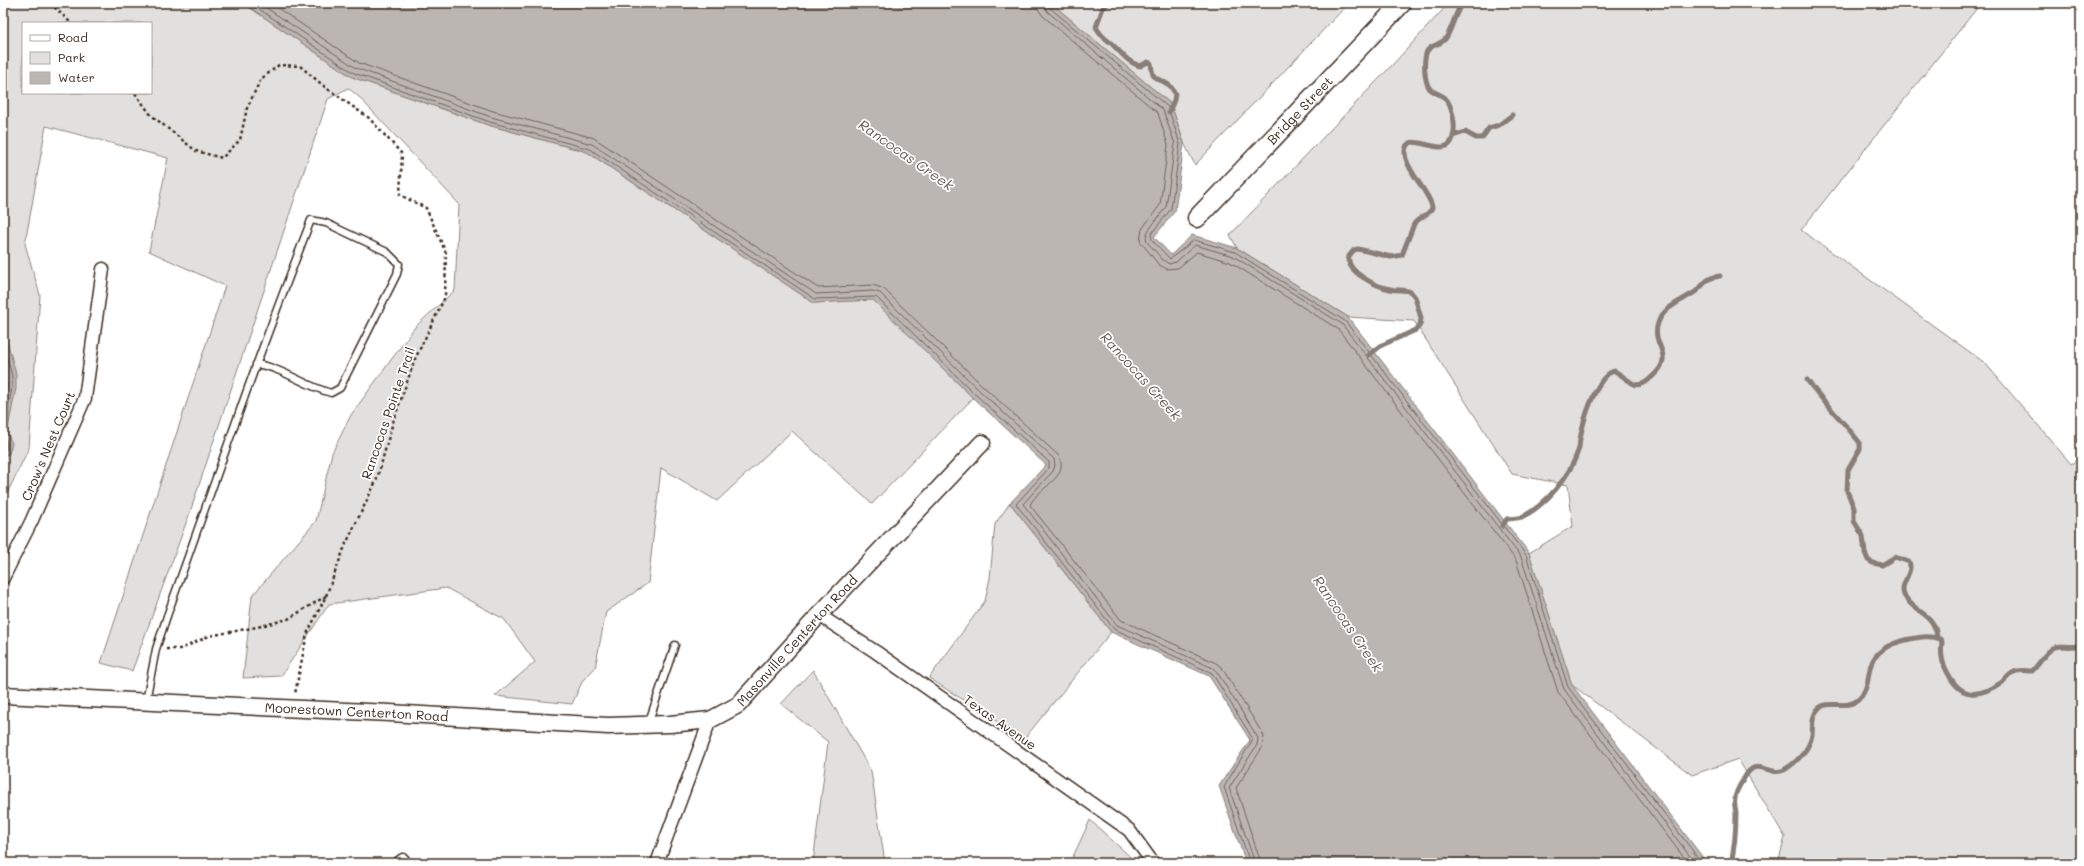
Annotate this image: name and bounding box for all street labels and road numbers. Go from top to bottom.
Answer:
street label: Bridge Street [1263,72,1336,148]
street label: Rancocas Pointe Trail [357,344,418,481]
street label: Crow's Nest Court [17,388,78,503]
street label: Masonville Centerton Road [732,571,860,709]
street label: Texas Avenue [960,690,1040,753]
street label: Moorestown Centerton Road [264,698,449,724]

